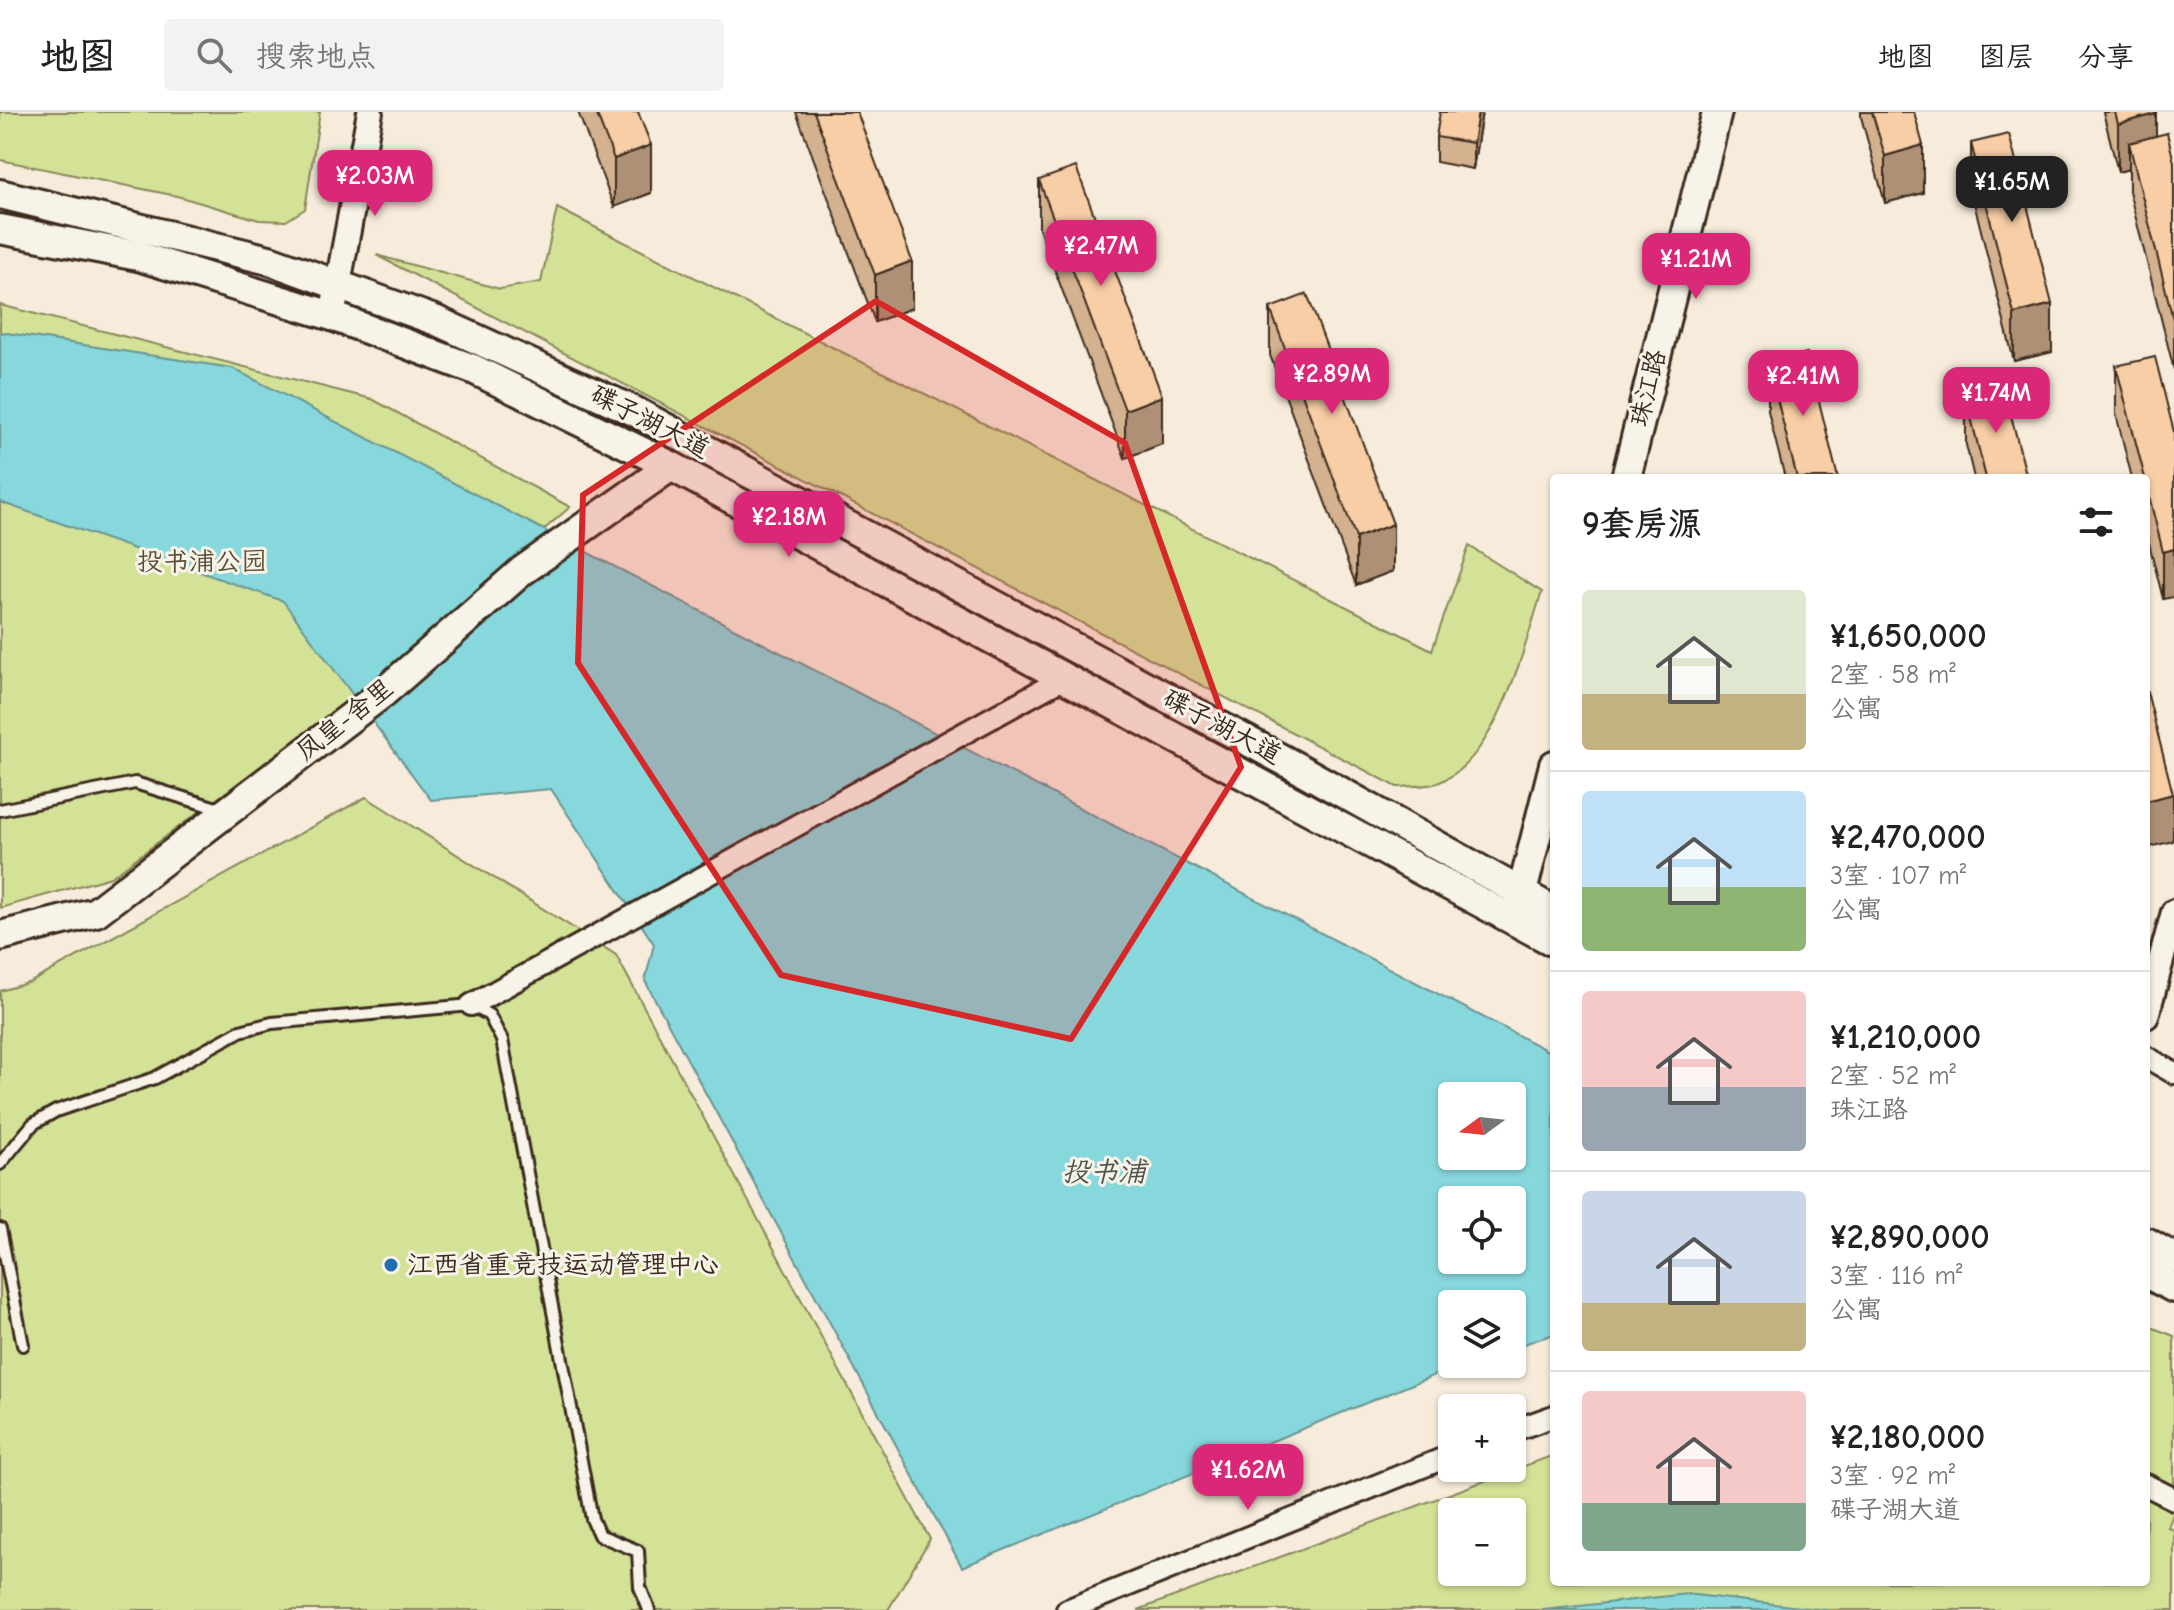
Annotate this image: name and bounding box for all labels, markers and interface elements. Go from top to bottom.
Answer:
search box [164,19,724,91]
icon: search [192,33,236,77]
text: 地图 [40,35,116,79]
text: 搜索地点 [256,39,376,74]
text: 地图 [1878,41,1934,73]
text: 图层 [1978,41,2034,73]
text: 分享 [2078,41,2134,73]
pin: ¥2.03M [310,150,440,218]
pin: ¥1.65M [1947,156,2077,224]
text: ¥2.03M [335,161,415,191]
text: ¥1.65M [1974,167,2050,197]
pin: ¥2.47M [1036,220,1166,288]
text: ¥2.47M [1063,231,1139,261]
pin: ¥1.21M [1631,233,1761,301]
text: ¥1.21M [1660,244,1732,274]
street label: 珠江路 [1624,347,1672,429]
pin: ¥2.89M [1267,348,1397,416]
pin: ¥2.41M [1738,350,1868,418]
text: ¥2.89M [1293,359,1371,389]
text: ¥2.41M [1766,361,1840,391]
pin: ¥1.74M [1931,367,2061,435]
text: ¥1.74M [1961,378,2031,408]
street label: 碟子湖大道 [585,379,715,465]
pin: ¥2.18M [724,491,854,559]
icon: filters [2074,500,2118,544]
text: ¥2.18M [752,502,826,532]
text: 9套房源 [1582,504,1702,544]
park label: 投书浦公园 [137,547,267,577]
text: ¥1,650,000 [1830,616,1987,656]
icon: home [1646,622,1742,718]
text: 2室 · 58 m² [1830,660,1956,690]
street label: 凤皇-舍里 [291,673,399,767]
street label: 碟子湖大道 [1158,683,1286,771]
text: 公寓 [1830,694,1882,724]
text: ¥2,470,000 [1830,817,1986,857]
icon: home [1646,823,1742,919]
text: 3室 · 107 m² [1830,861,1966,891]
text: 公寓 [1830,895,1882,925]
text: ¥1,210,000 [1830,1017,1981,1057]
icon: home [1646,1023,1742,1119]
text: 2室 · 52 m² [1830,1061,1956,1091]
north arrow [1438,1082,1526,1170]
map controls [1438,1082,1526,1586]
text: 珠江路 [1830,1095,1908,1125]
water label: 投书浦 [1062,1156,1149,1188]
button: locate [1438,1186,1526,1274]
text: ¥2,890,000 [1830,1217,1990,1257]
icon: home [1646,1223,1742,1319]
place label: 江西省重竞技运动管理中心 [407,1250,719,1280]
marker: 江西省重竞技运动管理中心 [382,1256,400,1274]
text: 3室 · 116 m² [1830,1261,1962,1291]
button: layers [1438,1290,1526,1378]
text: 公寓 [1830,1295,1882,1325]
button: + [1438,1394,1526,1482]
text: ¥2,180,000 [1830,1417,1985,1457]
icon: home [1646,1423,1742,1519]
pin: ¥1.62M [1183,1444,1313,1512]
text: ¥1.62M [1210,1455,1286,1485]
text: 3室 · 92 m² [1830,1461,1955,1491]
text: 碟子湖大道 [1830,1495,1960,1525]
button: − [1438,1498,1526,1586]

